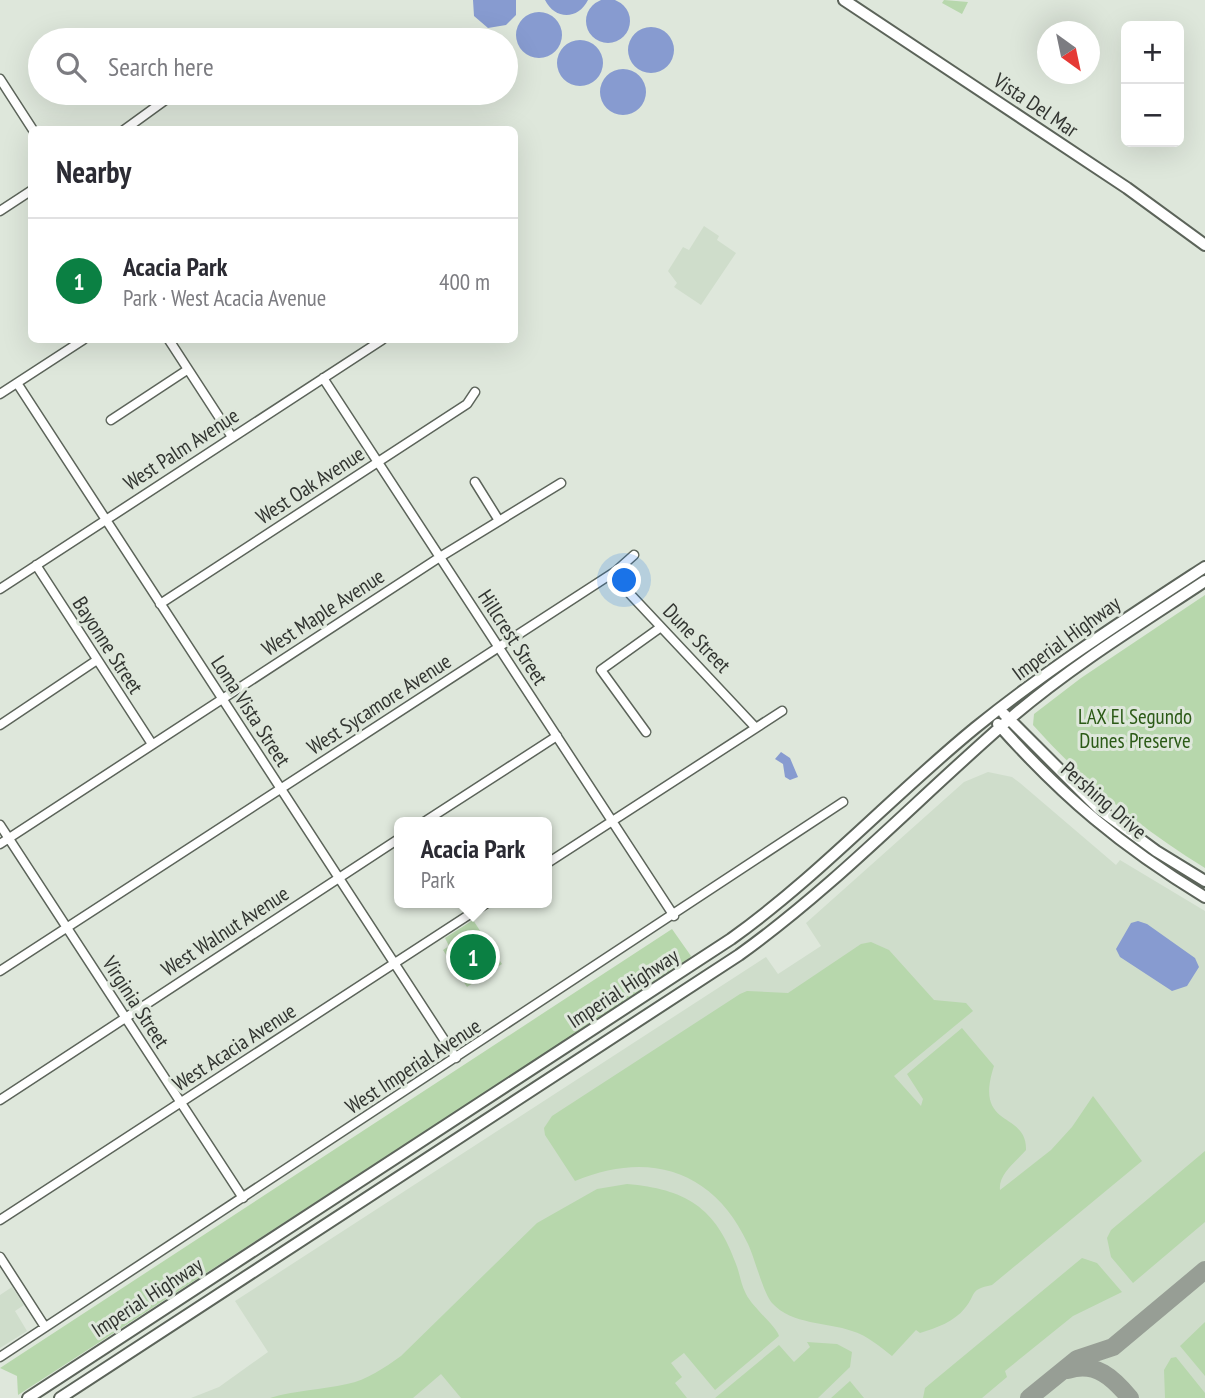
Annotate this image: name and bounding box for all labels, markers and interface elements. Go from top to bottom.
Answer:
north arrow [1037,21,1100,84]
map controls [1121,21,1184,147]
button: + [1121,21,1184,84]
search box [28,28,518,105]
icon: search [52,48,90,86]
text: Search here [108,50,214,83]
street label: Vista Del Mar [988,66,1084,143]
button: − [1121,84,1184,147]
text: Nearby [56,152,131,191]
text: Acacia Park [123,250,227,283]
text: 1 [74,267,85,296]
text: 400 m [439,267,490,296]
text: Park · West Acacia Avenue [123,283,326,312]
street label: West Palm Avenue [118,402,244,496]
street label: West Oak Avenue [251,440,369,530]
street label: West Maple Avenue [257,562,389,662]
your location [607,563,641,597]
street label: Hillcrest Street [472,584,554,690]
street label: Imperial Highway [1007,590,1125,686]
street label: Bayonne Street [67,591,149,699]
street label: Dune Street [657,598,737,678]
street label: West Sycamore Avenue [302,647,456,761]
street label: Loma Vista Street [205,651,297,772]
park label: LAX El Segundo Dunes Preserve [1078,703,1192,754]
street label: Pershing Drive [1055,755,1153,845]
popup [394,817,552,908]
text: Acacia Park [421,832,525,865]
text: Park [421,865,455,894]
street label: West Walnut Avenue [156,880,294,982]
pin: 1 [450,931,496,983]
street label: Imperial Highway [562,942,684,1034]
street label: Virginia Street [96,950,176,1053]
street label: West Acacia Avenue [167,997,301,1097]
street label: West Imperial Avenue [340,1012,486,1120]
street label: Imperial Highway [86,1251,208,1343]

